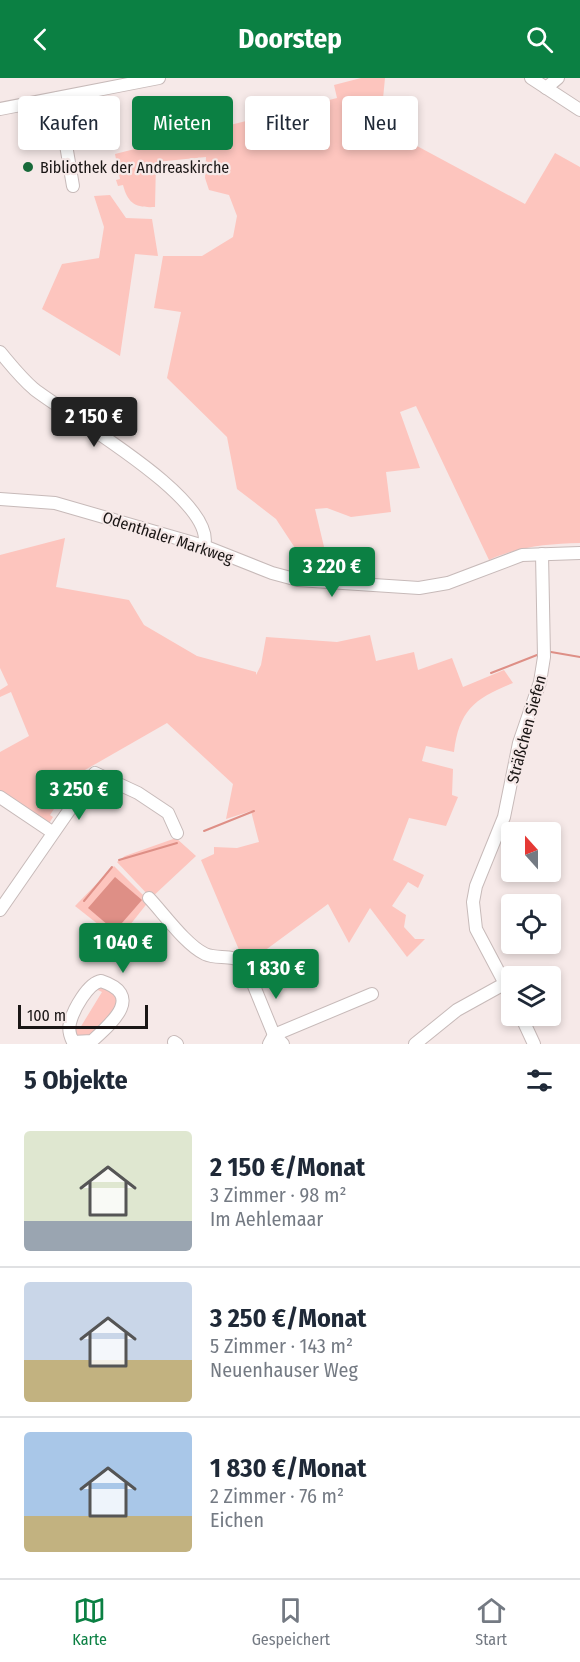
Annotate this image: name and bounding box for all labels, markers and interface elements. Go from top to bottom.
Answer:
icon: back [24,23,57,56]
text: Doorstep [238,23,342,55]
icon: search [523,23,556,56]
chip: Kaufen [18,96,120,150]
chip: Mieten [132,96,233,150]
chip: Filter [245,96,330,150]
chip: Neu [342,96,418,150]
place label: Bibliothek der Andreaskirche [40,158,229,177]
marker: Bibliothek der Andreaskirche [21,160,35,174]
pin: 2 150 € [39,397,149,448]
text: 2 150 € [65,404,123,428]
street label: Odenthaler Markweg [100,507,236,568]
pin: 3 220 € [277,547,387,598]
text: 3 220 € [303,554,361,578]
street label: Sträßchen Siefen [503,673,550,785]
pin: 3 250 € [24,770,134,821]
text: 3 250 € [50,777,108,801]
north arrow [501,822,561,882]
map controls [501,822,561,1026]
button: locate [501,894,561,954]
pin: 1 040 € [68,923,178,974]
text: 1 040 € [93,930,153,954]
pin: 1 830 € [221,949,331,1000]
text: 1 830 € [247,956,305,980]
button: layers [501,966,561,1026]
scale bar [18,1002,148,1030]
text: 100 m [27,1006,66,1025]
icon: filters [523,1064,556,1097]
text: 5 Objekte [24,1065,128,1096]
text: 2 150 €/Monat [210,1152,365,1183]
icon: home [72,1155,144,1227]
text: 3 Zimmer · 98 m² [210,1183,346,1207]
text: Im Aehlemaar [210,1207,323,1231]
text: 3 250 €/Monat [210,1303,367,1334]
icon: home [72,1306,144,1378]
text: 5 Zimmer · 143 m² [210,1334,353,1358]
text: Neuenhauser Weg [210,1358,358,1382]
text: 1 830 €/Monat [210,1453,366,1484]
icon: home [72,1456,144,1528]
text: 2 Zimmer · 76 m² [210,1484,344,1508]
text: Eichen [210,1508,264,1532]
tab: Karte [72,1594,107,1649]
tab: Gespeichert [252,1594,330,1649]
tab: Start [475,1594,508,1649]

